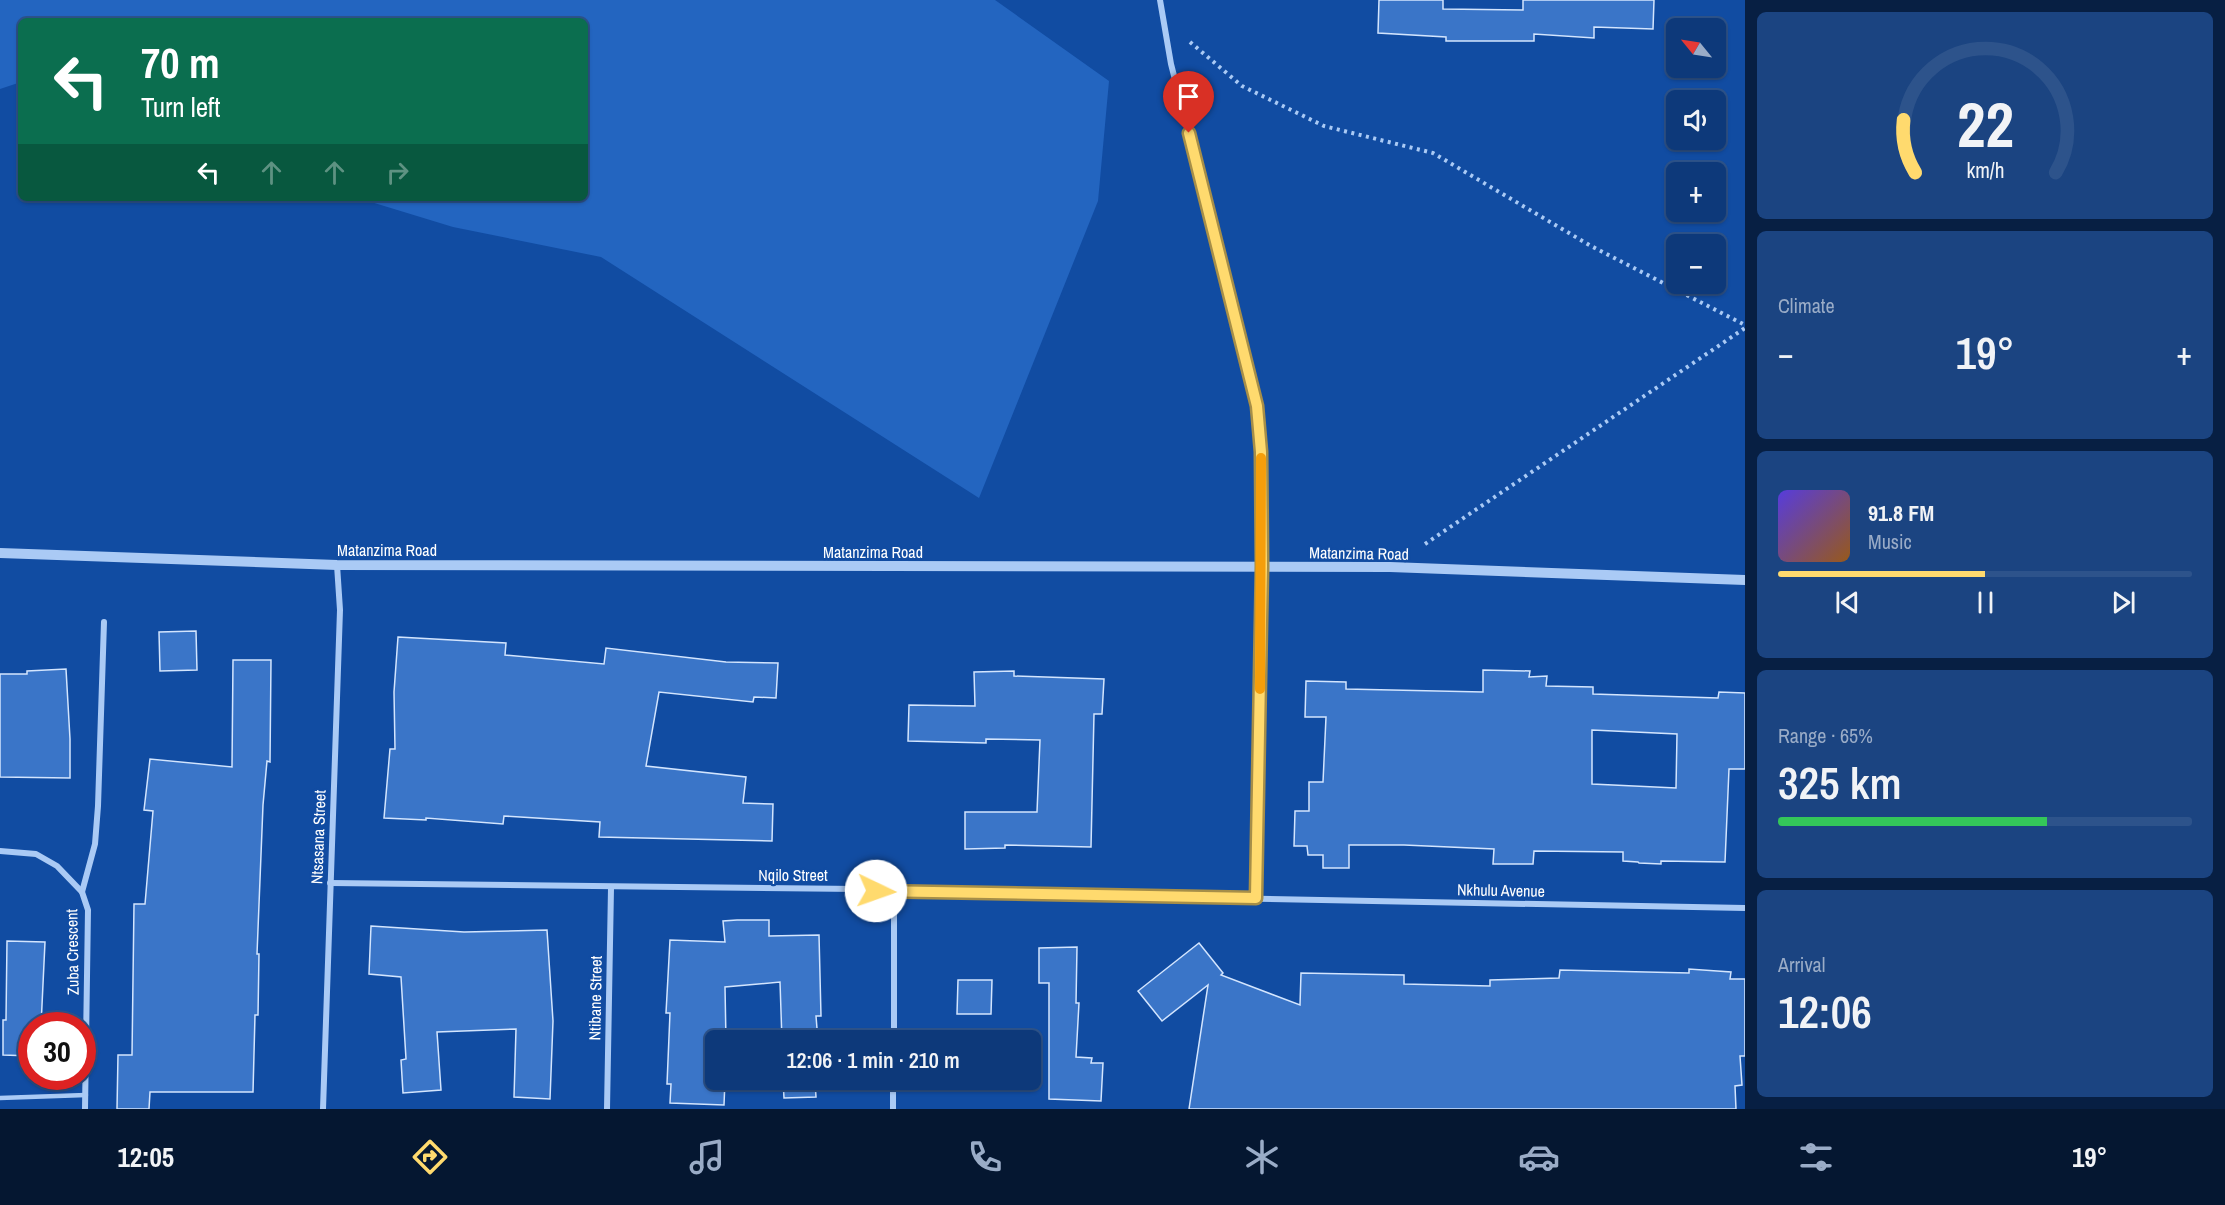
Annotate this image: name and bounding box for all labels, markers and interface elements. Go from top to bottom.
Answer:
north arrow [1666,18,1726,78]
map controls [1666,18,1726,294]
text: 70 m [141,35,220,91]
icon: left [42,42,120,120]
pin [1163,71,1214,133]
icon: arrive [1172,80,1205,113]
text: 22 [1957,82,2013,166]
text: Turn left [141,89,220,125]
button: sound [1666,90,1726,150]
icon: left [192,156,225,189]
icon: ahead [255,156,288,189]
icon: ahead [318,156,351,189]
icon: right [381,156,414,189]
text: km/h [1966,156,2004,185]
button: + [1666,162,1726,222]
button: − [1666,234,1726,294]
text: Climate [1778,292,1835,319]
text: 19° [1955,322,2015,383]
text: − [1778,331,1794,375]
text: + [2176,331,2192,375]
text: 91.8 FM [1868,498,1934,528]
text: Music [1868,528,1912,555]
street label: Matanzima Road [337,539,437,561]
street label: Matanzima Road [823,541,923,563]
street label: Matanzima Road [1309,541,1409,565]
icon: previous [1831,586,1864,619]
icon: pause [1969,586,2002,619]
icon: next [2107,586,2140,619]
text: Range · 65% [1778,722,1873,749]
text: 325 km [1778,752,1902,813]
street label: Ntsasana Street [305,789,331,884]
position arrow [844,859,908,923]
street label: Nqilo Street [758,864,828,886]
street label: Nkhulu Avenue [1457,878,1545,902]
street label: Zuba Crescent [60,908,84,995]
text: Arrival [1778,951,1825,978]
street label: Ntibane Street [583,955,607,1040]
text: 12:06 [1778,981,1872,1042]
speed limit sign: 30 [18,1012,96,1090]
text: 12:06 · 1 min · 210 m [786,1045,960,1075]
icon: directions [409,1136,451,1178]
icon: music [686,1136,728,1178]
icon: phone [964,1136,1006,1178]
icon: climate [1241,1136,1283,1178]
icon: car [1518,1136,1560,1178]
icon: filters [1795,1136,1837,1178]
text: 12:05 [118,1139,174,1175]
text: 19° [2072,1139,2107,1175]

